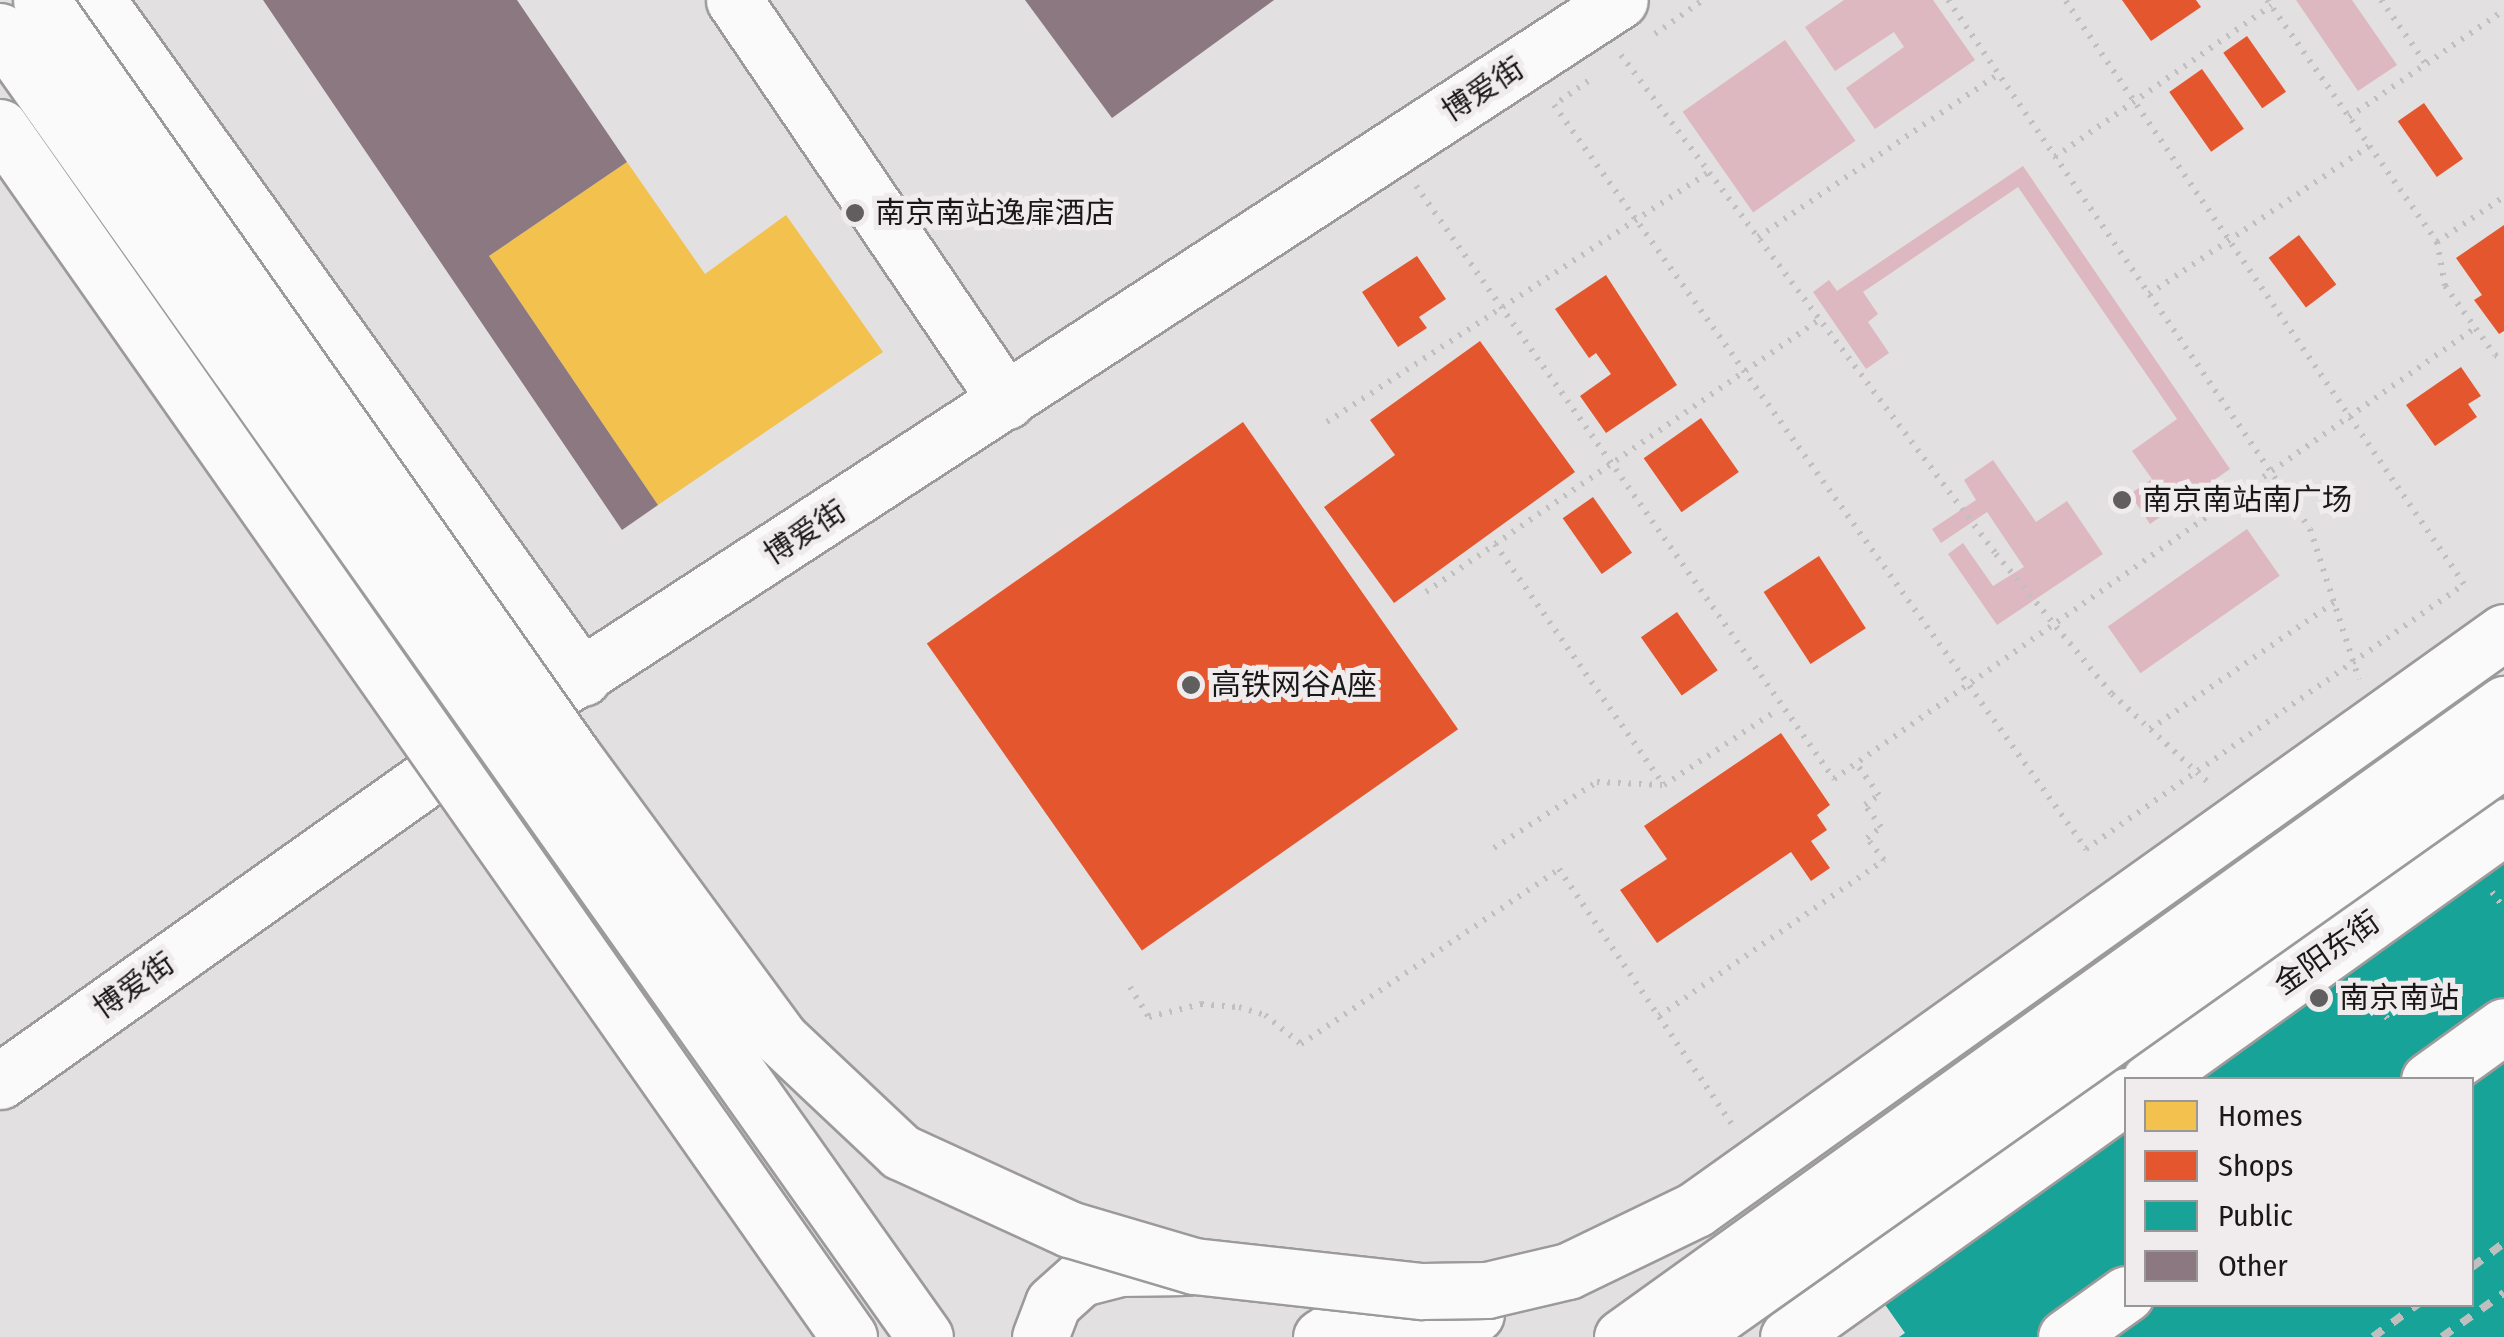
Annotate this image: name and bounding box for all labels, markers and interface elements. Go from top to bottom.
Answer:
street label: 博爱街 [1435,50,1531,130]
place label: 南京南站逸扉酒店 [875,195,1115,231]
marker: 南京南站逸扉酒店 [844,202,866,224]
place label: 南京南站南广场 [2142,482,2352,518]
marker: 南京南站南广场 [2111,489,2133,511]
street label: 博爱街 [757,493,853,573]
place label: 高铁网谷A座 [1211,667,1377,703]
marker: 高铁网谷A座 [1180,674,1202,696]
street label: 金阳东街 [2268,904,2386,1002]
street label: 博爱街 [87,945,181,1027]
place label: 南京南站 [2339,980,2459,1016]
marker: 南京南站 [2308,987,2330,1009]
legend [2124,1077,2474,1307]
text: Homes [2218,1098,2303,1134]
text: Shops [2218,1148,2293,1184]
text: Public [2218,1198,2293,1234]
text: Other [2218,1248,2288,1284]

